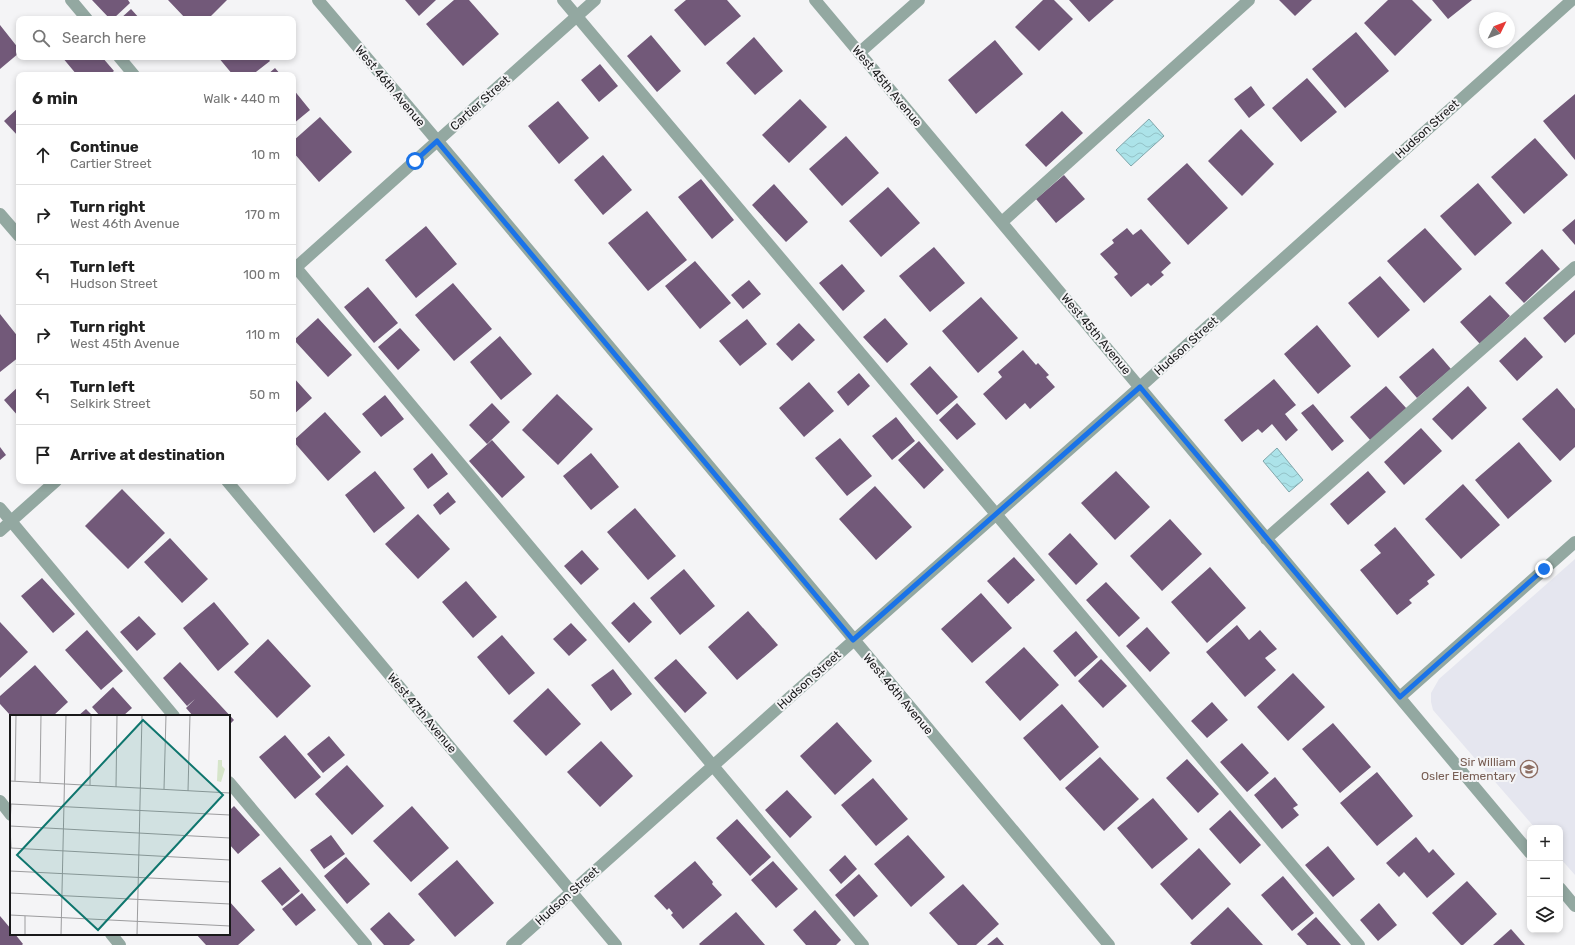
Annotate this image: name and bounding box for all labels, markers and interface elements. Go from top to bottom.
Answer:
north arrow [1479,12,1515,48]
search box [16,16,296,60]
icon: search [30,27,52,49]
text: Search here [62,29,146,47]
street label: West 46th Avenue [352,43,428,129]
street label: West 45th Avenue [849,43,925,129]
street label: Cartier Street [447,72,513,133]
text: 6 min [32,88,78,108]
text: Walk · 440 m [203,91,280,106]
street label: Hudson Street [1392,97,1462,161]
text: Continue [70,138,139,156]
icon: ahead [32,144,54,166]
text: 10 m [251,147,280,162]
route start [406,152,424,170]
text: Cartier Street [70,156,152,171]
text: Turn right [70,198,145,216]
icon: right [32,204,54,226]
text: 170 m [245,207,280,222]
text: West 46th Avenue [70,216,180,231]
text: Turn left [70,258,135,276]
icon: left [32,264,54,286]
text: 100 m [243,267,280,282]
text: Hudson Street [70,276,158,291]
street label: West 45th Avenue [1058,291,1134,377]
street label: Hudson Street [1151,314,1221,378]
text: Turn right [70,318,145,336]
icon: right [32,324,54,346]
text: 110 m [246,327,280,342]
text: West 45th Avenue [70,336,179,351]
text: Turn left [70,378,135,396]
icon: left [32,384,54,406]
text: 50 m [249,387,280,402]
text: Selkirk Street [70,396,151,411]
icon: arrive [32,444,54,466]
text: Arrive at destination [70,446,225,464]
route end [1535,560,1553,578]
street label: Hudson Street [774,648,844,712]
street label: West 46th Avenue [860,651,936,737]
street label: West 47th Avenue [385,670,460,756]
inset map [10,715,230,935]
place label: Sir William Osler Elementary [1421,755,1516,783]
school or university icon: Sir William Osler Elementary [1519,759,1539,779]
map controls [1527,825,1563,933]
button: + [1527,825,1563,861]
button: − [1527,861,1563,897]
street label: Hudson Street [532,864,602,928]
button: layers [1527,897,1563,933]

